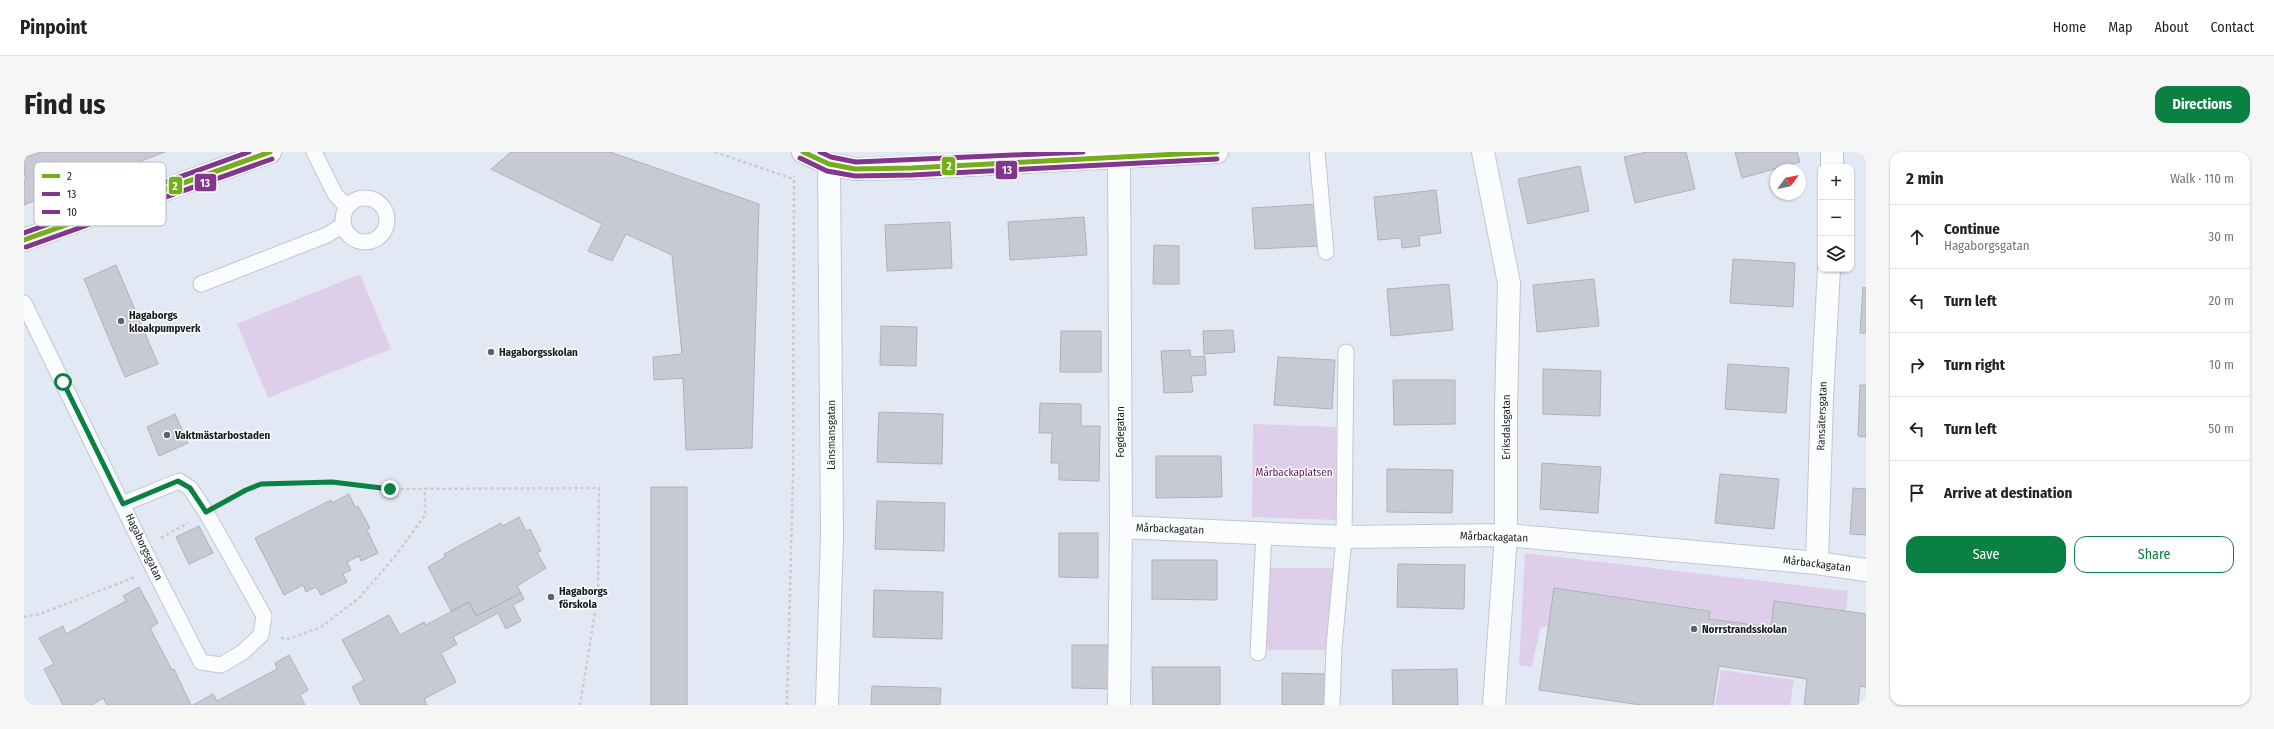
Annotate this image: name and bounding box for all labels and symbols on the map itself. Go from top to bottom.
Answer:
line badge: 2 [941,156,956,176]
text: 2 [945,160,952,173]
line badge: 13 [995,160,1018,180]
legend [34,162,166,226]
text: 13 [1002,164,1012,177]
north arrow [1770,164,1806,200]
text: 2 [67,170,72,183]
line badge: 13 [194,173,217,192]
line badge: 2 [168,176,183,195]
text: 13 [200,177,210,190]
text: 2 [171,180,178,193]
text: 13 [67,188,76,201]
text: 10 [67,206,77,219]
place label: Hagaborgs kloakpumpverk [129,309,201,335]
marker: Hagaborgs kloakpumpverk [116,316,126,326]
place label: Hagaborgsskolan [499,346,578,359]
marker: Hagaborgsskolan [486,347,496,357]
route start [54,373,72,391]
street label: Ransätersgatan [1814,381,1830,451]
street label: Eriksdalsgatan [1500,394,1513,460]
street label: Länsmansgatan [825,400,838,470]
street label: Fogdegatan [1114,406,1127,458]
place label: Vaktmästarbostaden [174,429,271,442]
marker: Vaktmästarbostaden [162,430,172,440]
park label: Mårbackaplatsen [1256,466,1332,479]
route end [381,480,399,498]
street label: Hagaborgsgatan [123,511,165,583]
street label: Mårbackagatan [1136,521,1204,537]
street label: Mårbackagatan [1460,529,1528,545]
street label: Mårbackagatan [1782,553,1852,575]
place label: Hagaborgs förskola [559,585,608,611]
marker: Hagaborgs förskola [546,592,556,602]
place label: Norrstrandsskolan [1702,623,1787,636]
marker: Norrstrandsskolan [1689,624,1699,634]

